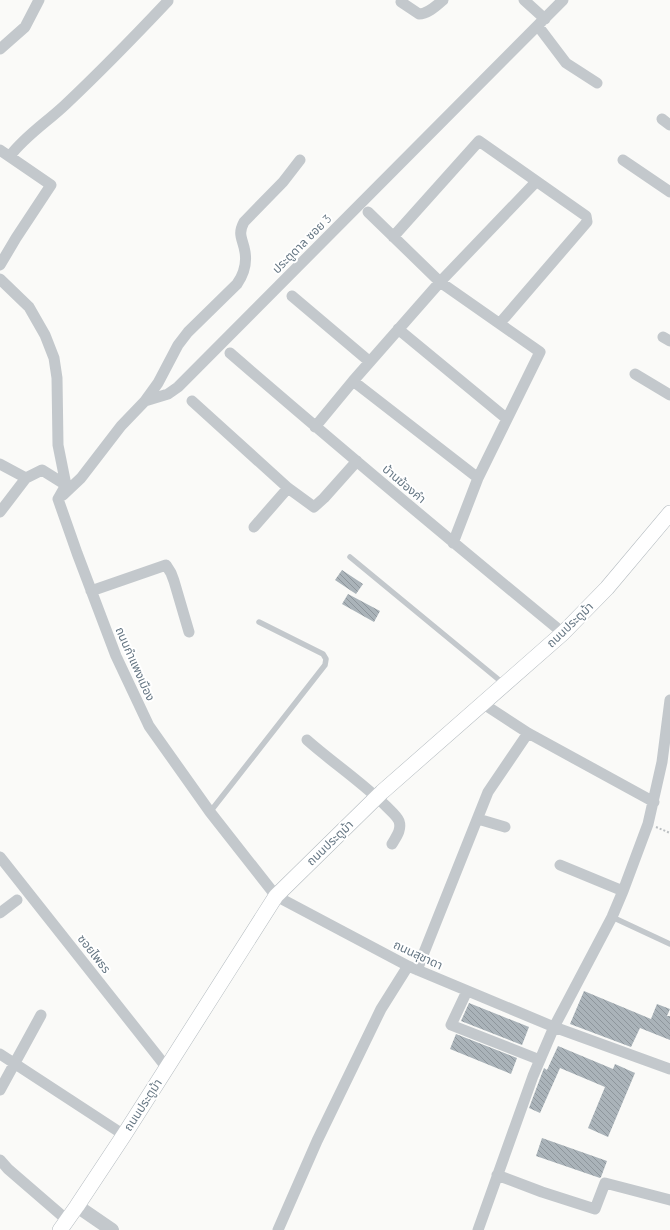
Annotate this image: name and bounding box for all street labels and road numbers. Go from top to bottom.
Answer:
street label: ประตูดาล ซอย 3 [269,211,334,276]
street label: บ้านฆ้องคำ [379,461,429,506]
street label: ถนนประตูม้า [543,599,596,651]
street label: ถนนกำแพงเมือง [112,624,159,703]
street label: ถนนประตูม้า [303,817,356,869]
street label: ซอยไพธร [75,931,114,976]
street label: ถนนสุชาดา [391,937,445,972]
street label: ถนนประตูม้า [120,1076,165,1134]

